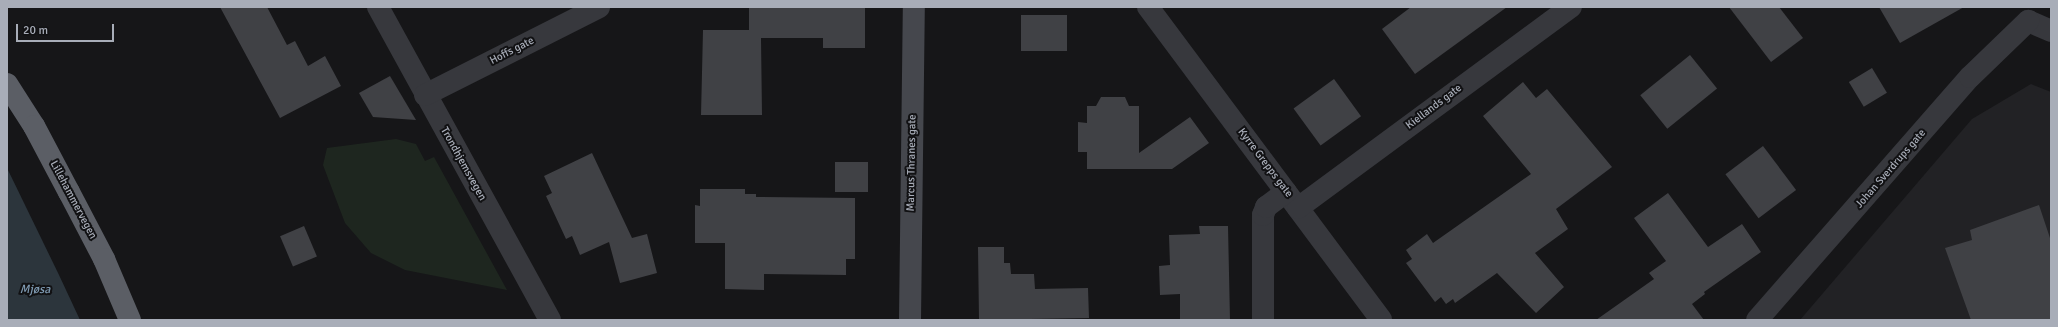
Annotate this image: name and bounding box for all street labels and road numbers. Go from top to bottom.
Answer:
street label: Hoffs gate [488,34,536,68]
street label: Kiellands gate [1403,82,1465,132]
street label: Marcus Thranes gate [905,114,919,212]
street label: Trondhjemsvegen [437,125,489,203]
street label: Kyrre Grepps gate [1235,126,1295,200]
street label: Johan Sverdrups gate [1853,127,1929,211]
street label: Lillehammervegen [47,159,99,241]

